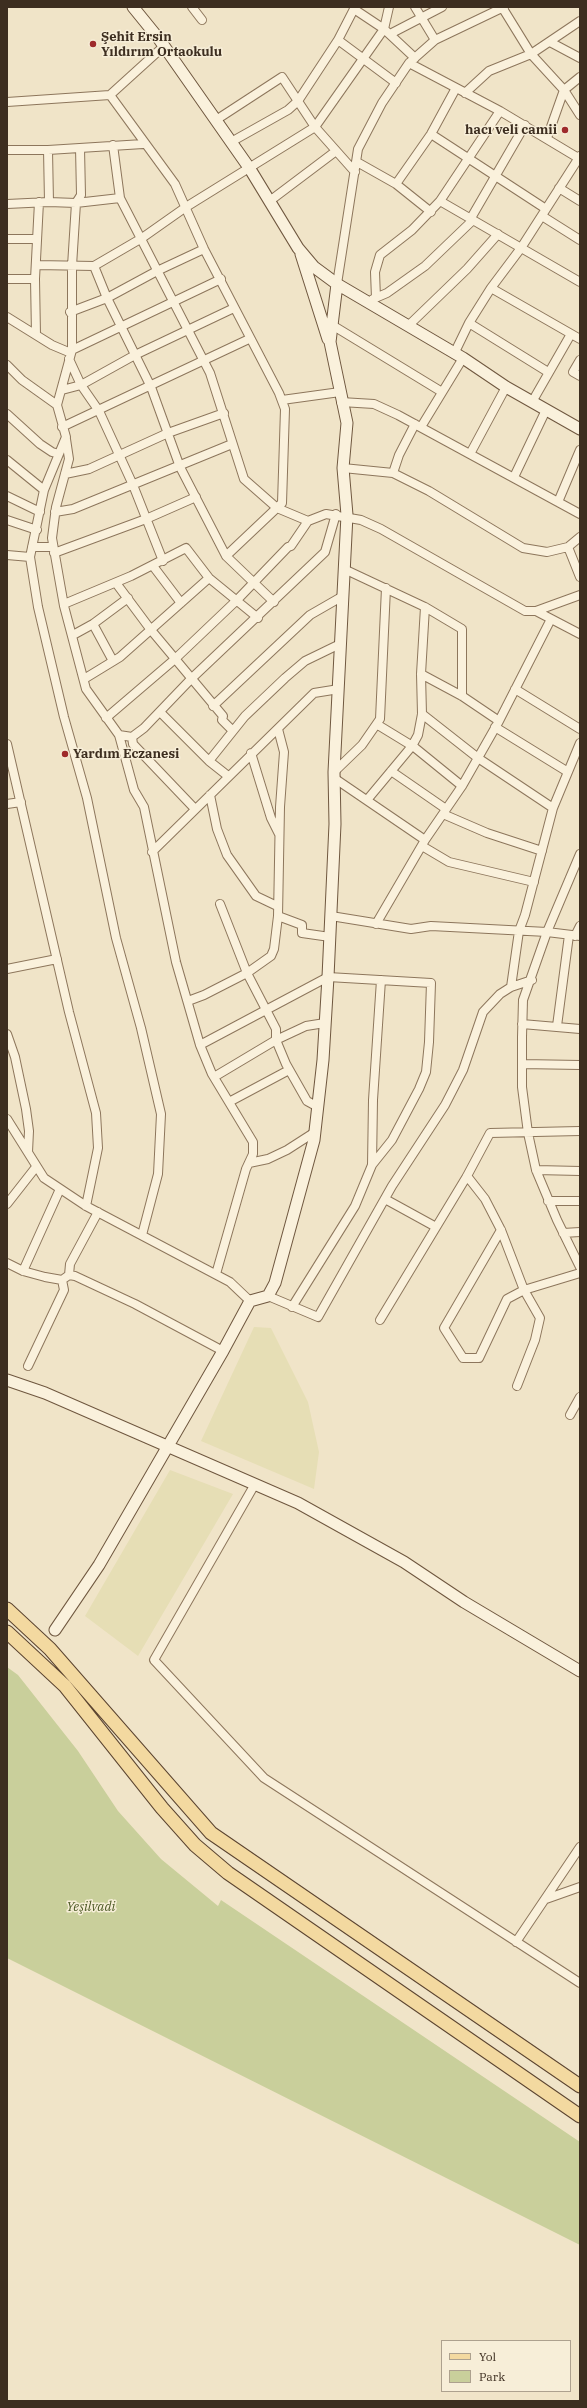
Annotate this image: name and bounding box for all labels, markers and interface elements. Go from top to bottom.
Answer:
place label: Şehit Ersin Yıldırım Ortaokulu [101,29,222,60]
marker: Şehit Ersin Yıldırım Ortaokulu [88,39,98,49]
place label: hacı veli camii [465,122,557,138]
marker: hacı veli camii [560,125,570,135]
place label: Yardım Eczanesi [73,746,179,762]
marker: Yardım Eczanesi [60,749,70,759]
park label: Yeşilvadi [67,1899,115,1915]
legend [441,2340,571,2392]
text: Yol [479,2349,496,2364]
text: Park [479,2369,505,2384]

